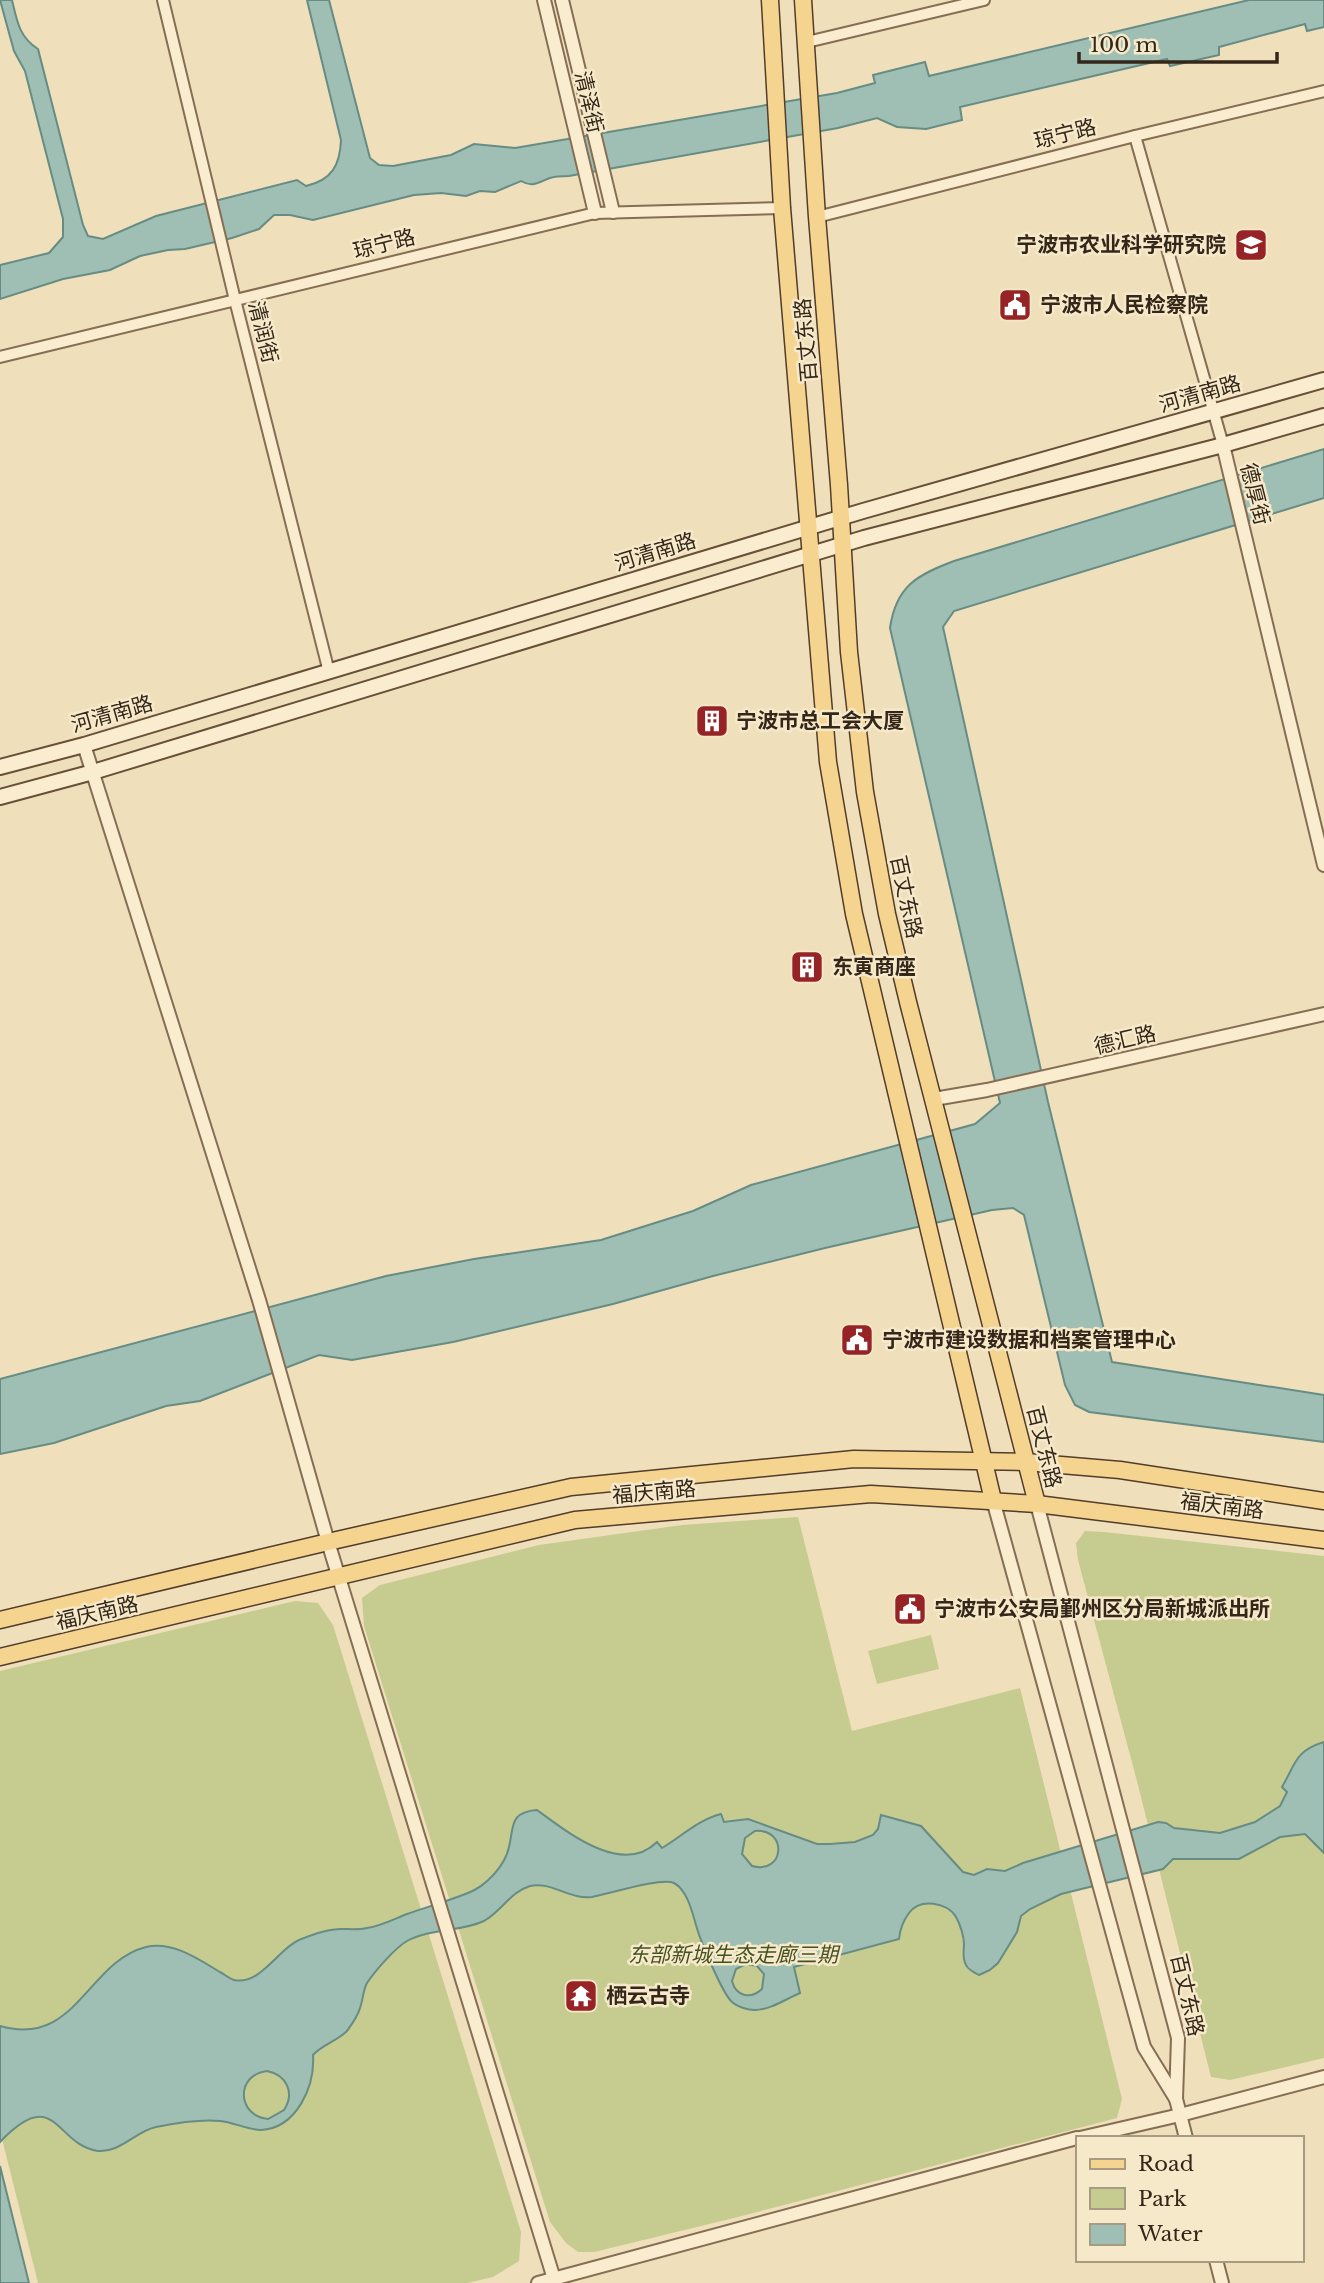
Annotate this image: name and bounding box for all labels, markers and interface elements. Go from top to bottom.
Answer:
scale bar [1079,21,1277,65]
text: 100 m [1090,32,1158,58]
street label: 清泽街 [569,68,609,136]
street label: 琼宁路 [1031,114,1099,154]
street label: 琼宁路 [350,224,418,264]
school or university icon: 宁波市农业科学研究院 [1232,226,1270,264]
place label: 宁波市农业科学研究院 [1016,232,1226,258]
public building icon: 宁波市人民检察院 [996,286,1034,324]
place label: 宁波市人民检察院 [1040,292,1208,318]
street label: 百丈东路 [789,297,823,383]
street label: 清润街 [243,298,283,366]
street label: 河清南路 [1156,370,1244,418]
street label: 德厚街 [1235,460,1275,528]
street label: 河清南路 [611,527,699,577]
street label: 河清南路 [68,690,156,738]
building icon: 宁波市总工会大厦 [693,702,731,740]
place label: 宁波市总工会大厦 [736,708,904,734]
street label: 百丈东路 [885,853,927,941]
building icon: 东寅商座 [788,948,826,986]
place label: 东寅商座 [832,954,916,980]
street label: 德汇路 [1091,1020,1159,1060]
public building icon: 宁波市建设数据和档案管理中心 [838,1321,876,1359]
place label: 宁波市建设数据和档案管理中心 [882,1327,1176,1353]
street label: 百丈东路 [1021,1403,1067,1491]
street label: 福庆南路 [611,1475,697,1509]
street label: 福庆南路 [1179,1488,1265,1524]
public building icon: 宁波市公安局鄞州区分局新城派出所 [891,1590,929,1628]
street label: 福庆南路 [53,1591,141,1635]
place label: 宁波市公安局鄞州区分局新城派出所 [934,1596,1270,1622]
park label: 东部新城生态走廊三期 [628,1942,841,1968]
street label: 百丈东路 [1165,1951,1209,2039]
temple icon: 栖云古寺 [562,1977,600,2015]
place label: 栖云古寺 [606,1983,690,2009]
legend [1076,2136,1303,2262]
text: Road [1138,2151,1194,2177]
text: Park [1138,2186,1187,2212]
text: Water [1137,2221,1202,2247]

